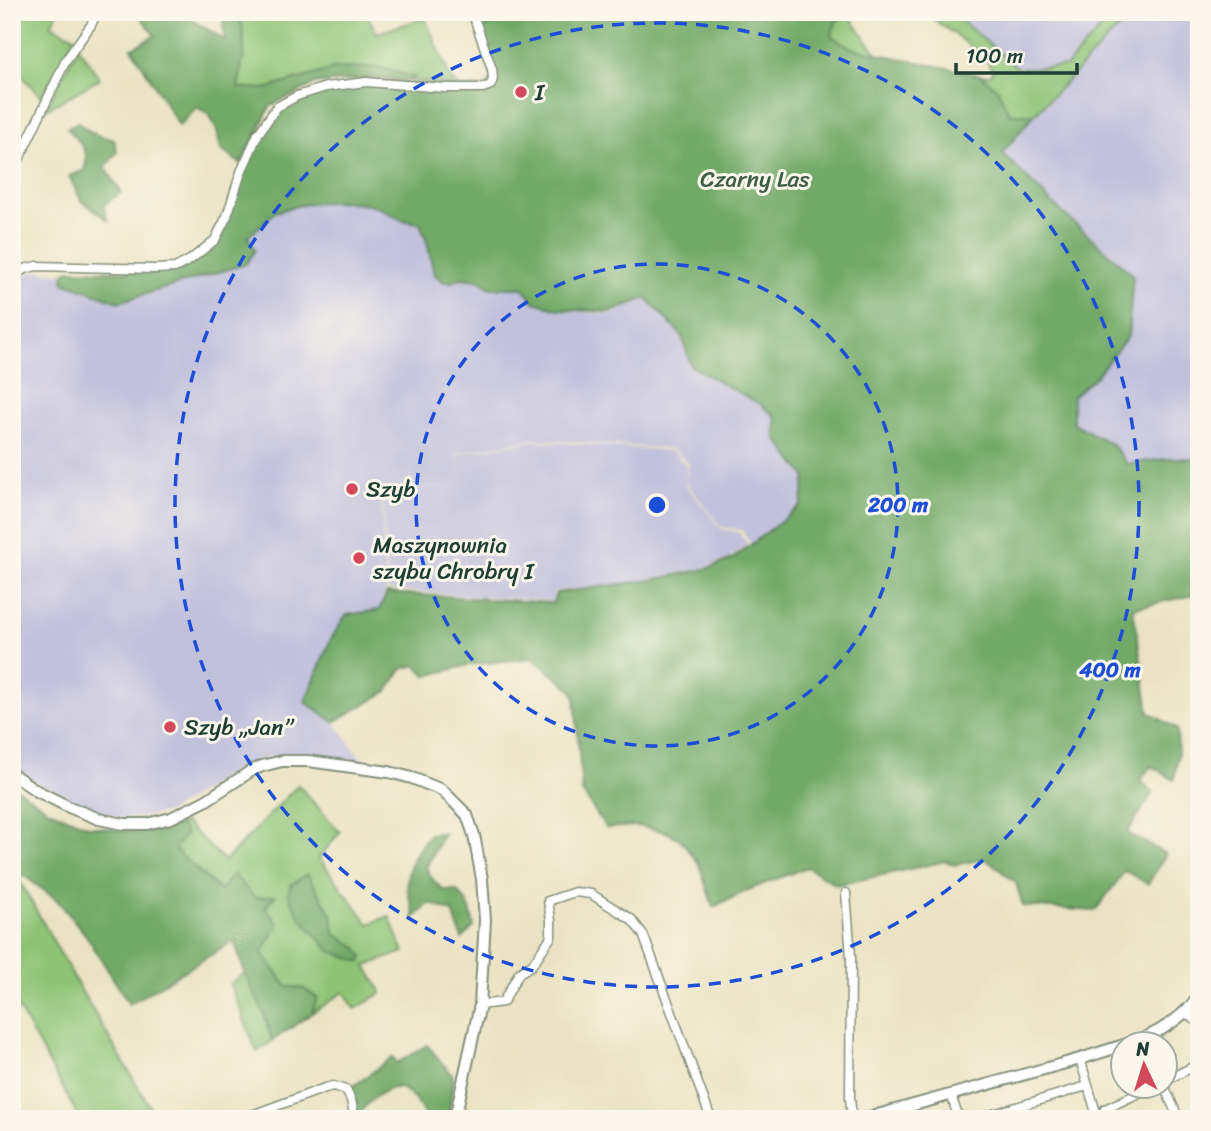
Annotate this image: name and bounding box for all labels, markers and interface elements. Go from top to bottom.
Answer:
scale bar [956,32,1076,76]
text: 100 m [966,37,1023,75]
place label: I [534,72,546,113]
marker: I [513,84,529,100]
park label: Czarny Las [700,159,810,200]
place label: Szyb [366,469,416,510]
marker: Szyb [344,481,360,497]
text: 200 m [867,486,929,524]
centre of rings [645,493,669,517]
place label: Maszynownia szybu Chrobry I [372,525,536,592]
marker: Maszynownia szybu Chrobry I [351,550,367,566]
text: 400 m [1078,651,1141,689]
place label: Szyb „Jan” [184,707,295,748]
marker: Szyb „Jan” [162,719,178,735]
north arrow [1110,1030,1180,1100]
text: N [1134,1032,1151,1066]

